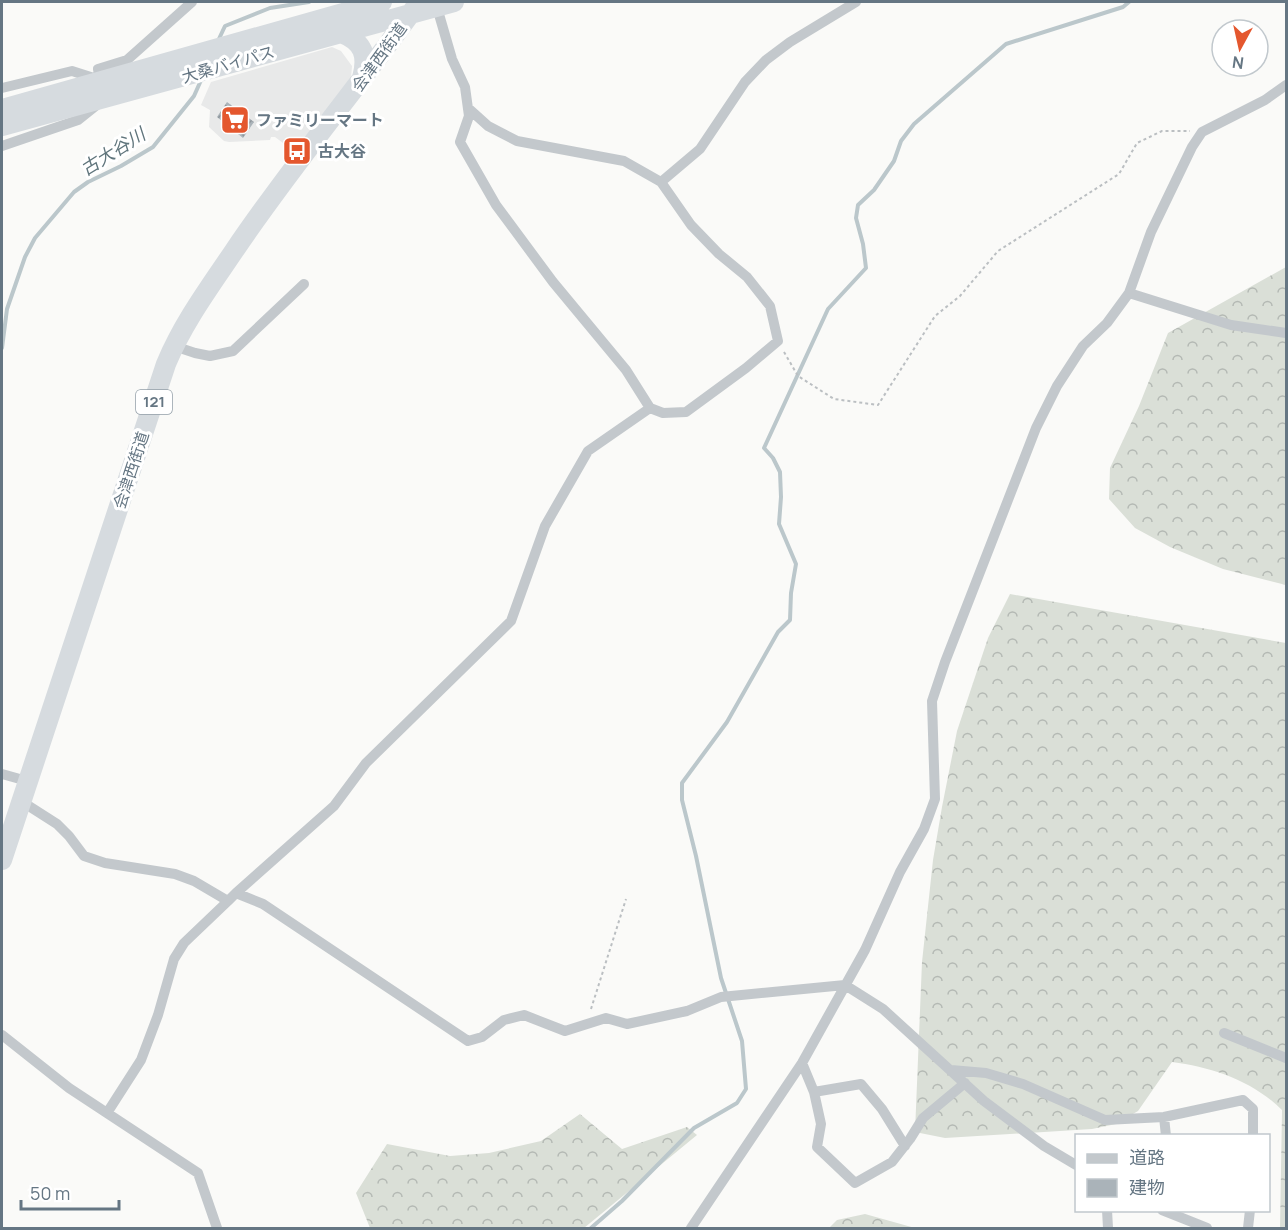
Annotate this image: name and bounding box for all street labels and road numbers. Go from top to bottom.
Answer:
street label: 会津西街道 [347,18,411,96]
street label: 大桑バイパス [179,40,277,88]
road number: 121 [136,390,172,414]
street label: 会津西街道 [108,429,154,511]

